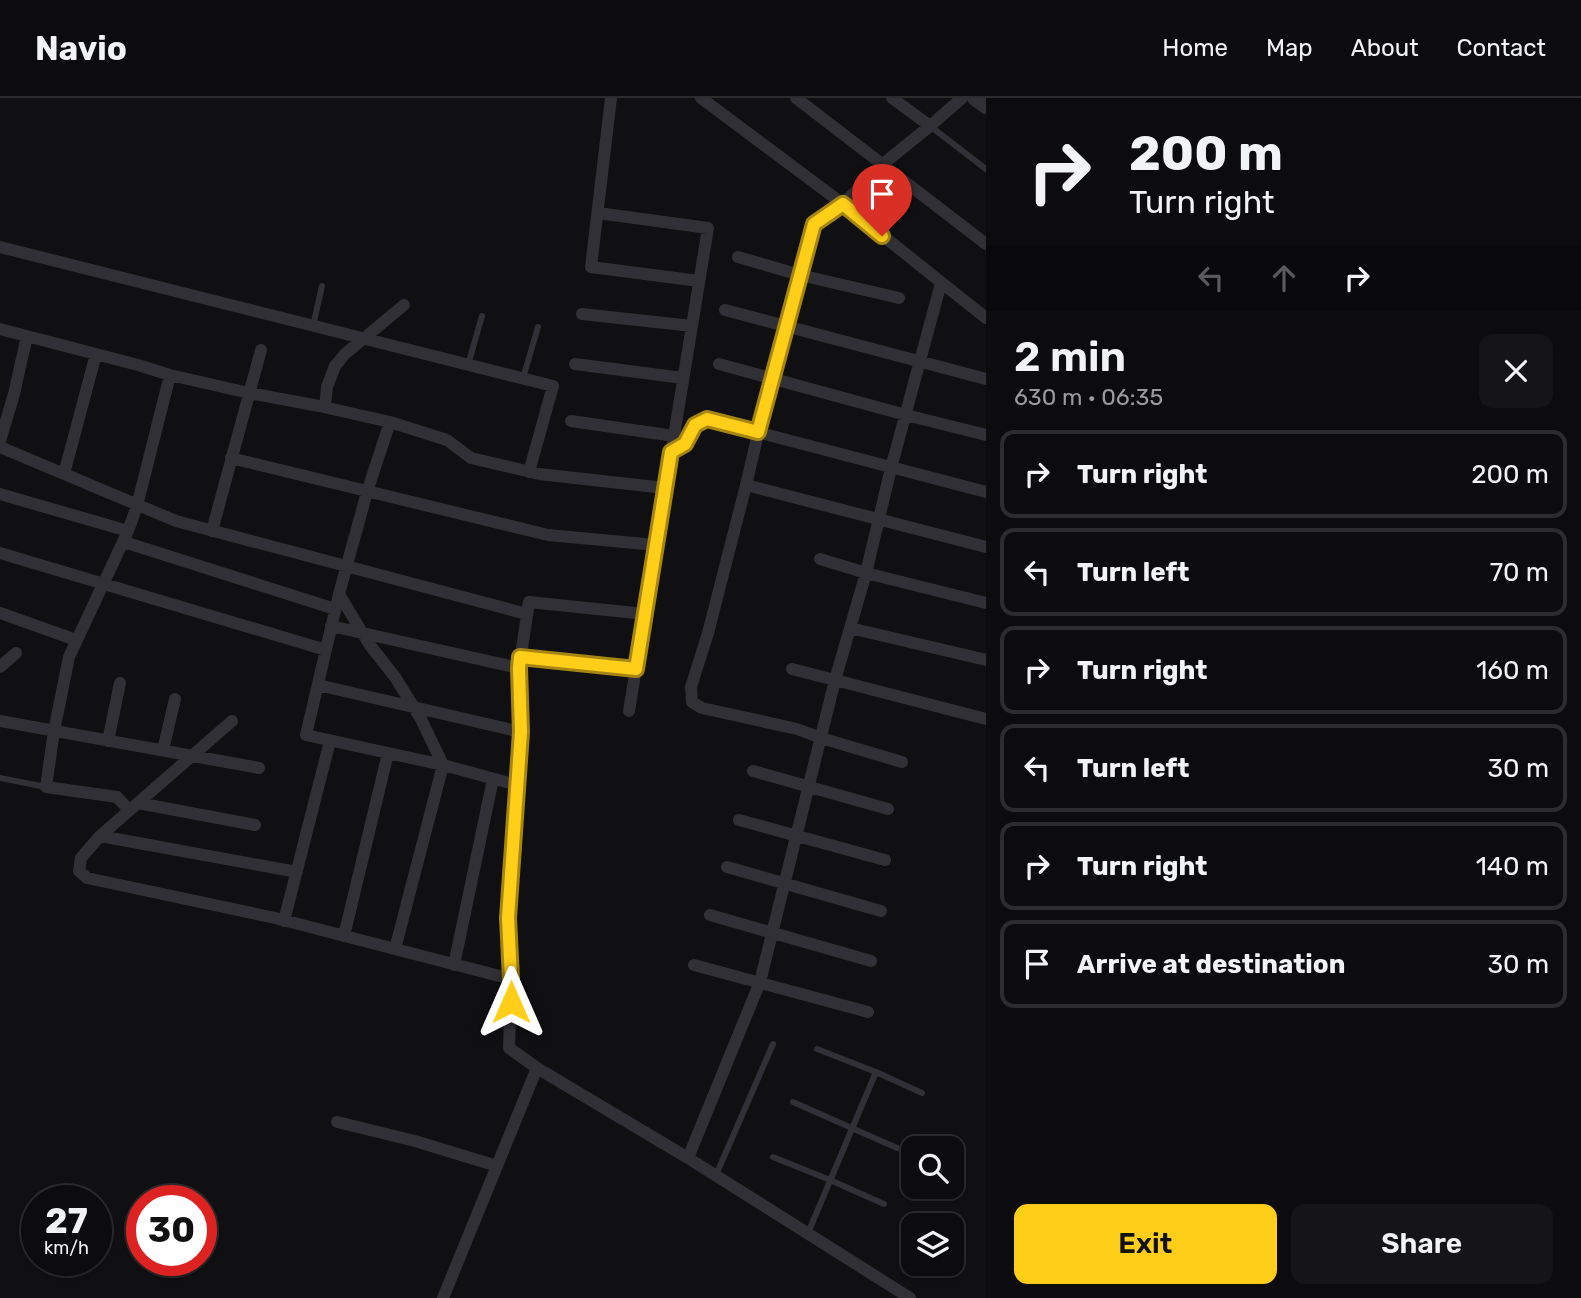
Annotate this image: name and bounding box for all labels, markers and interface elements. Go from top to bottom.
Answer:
text: Navio [35,29,127,68]
text: Home [1162,34,1228,62]
text: Map [1266,34,1313,62]
text: About [1351,34,1419,62]
text: Contact [1457,34,1546,62]
text: 200 m [1129,124,1283,182]
icon: right [1014,126,1105,217]
pin [852,164,912,236]
icon: arrive [863,175,901,213]
text: Turn right [1129,183,1274,221]
icon: left [1192,259,1230,297]
icon: ahead [1265,259,1303,297]
icon: right [1338,259,1376,297]
text: 2 min [1014,332,1126,382]
button: close [1479,334,1553,408]
text: 630 m · 06:35 [1014,383,1163,411]
icon: right [1018,455,1056,493]
text: Turn right [1077,459,1207,490]
text: 200 m [1471,459,1549,490]
icon: left [1018,553,1056,591]
text: Turn left [1077,557,1189,588]
text: 70 m [1490,557,1549,588]
icon: right [1018,651,1056,689]
text: Turn right [1077,655,1207,686]
text: 160 m [1476,655,1549,686]
icon: left [1018,749,1056,787]
text: Turn left [1077,753,1189,784]
text: 30 m [1487,753,1549,784]
icon: right [1018,847,1056,885]
text: Turn right [1077,851,1207,882]
text: 140 m [1476,851,1549,882]
icon: arrive [1018,945,1056,983]
text: Arrive at destination [1077,949,1345,980]
text: 30 m [1487,949,1549,980]
position arrow [474,965,548,1039]
map controls [901,1136,964,1276]
button: search [901,1136,964,1199]
speed limit sign: 30 [126,1185,217,1276]
text: 27 [45,1200,88,1242]
button: Exit [1014,1204,1277,1284]
button: Share [1291,1204,1553,1284]
button: layers [901,1213,964,1276]
text: km/h [44,1237,89,1259]

